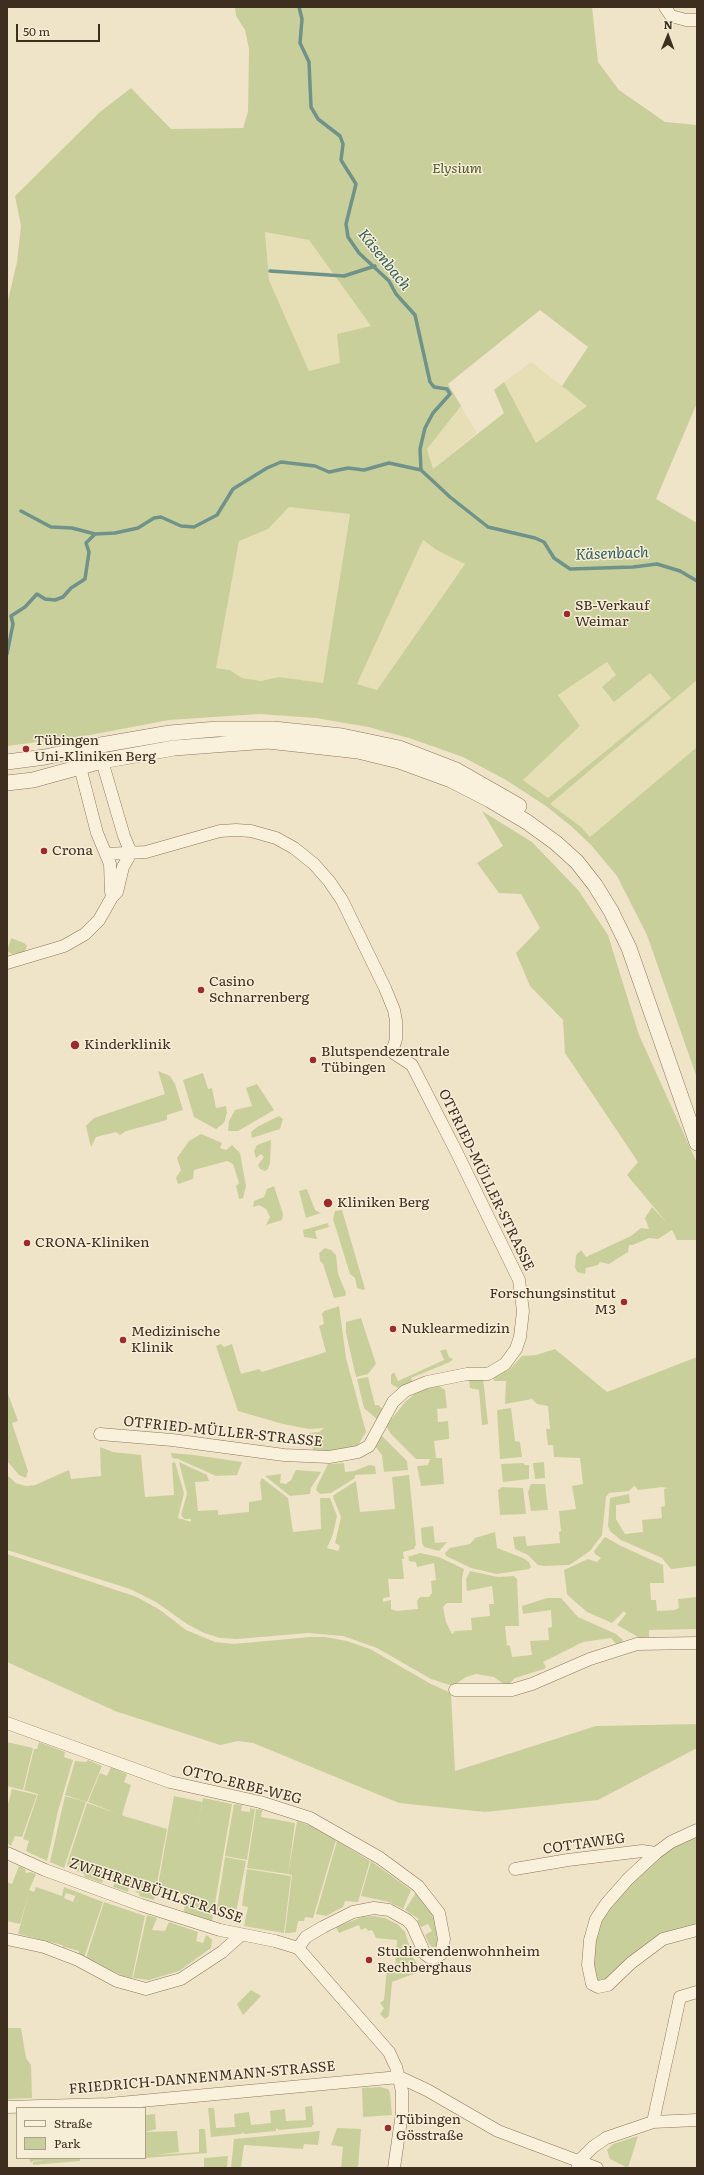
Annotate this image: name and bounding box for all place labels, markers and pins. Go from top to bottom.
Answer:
place label: SB-Verkauf Weimar [575,598,649,630]
marker: SB-Verkauf Weimar [562,609,572,619]
place label: Tübingen Uni-Kliniken Berg [34,733,156,766]
marker: Tübingen Uni-Kliniken Berg [21,744,31,754]
place label: Crona [52,843,93,859]
marker: Crona [39,846,49,856]
place label: Casino Schnarrenberg [209,974,309,1006]
marker: Casino Schnarrenberg [196,985,206,995]
place label: Kinderklinik [84,1037,171,1053]
marker: Kinderklinik [69,1039,81,1051]
place label: Blutspendezentrale Tübingen [321,1044,450,1076]
marker: Blutspendezentrale Tübingen [308,1055,318,1065]
place label: Kliniken Berg [337,1195,429,1211]
marker: Kliniken Berg [322,1197,334,1209]
place label: CRONA-Kliniken [35,1235,150,1251]
marker: CRONA-Kliniken [22,1238,32,1248]
place label: Forschungsinstitut M3 [490,1286,616,1318]
marker: Forschungsinstitut M3 [619,1297,629,1307]
place label: Nuklearmedizin [401,1321,510,1337]
place label: Medizinische Klinik [131,1324,220,1356]
marker: Nuklearmedizin [388,1324,398,1334]
marker: Medizinische Klinik [118,1335,128,1345]
place label: Studierendenwohnheim Rechberghaus [377,1944,540,1976]
marker: Studierendenwohnheim Rechberghaus [364,1955,374,1965]
place label: Tübingen Gösstraße [396,2112,463,2144]
marker: Tübingen Gösstraße [383,2123,393,2133]

